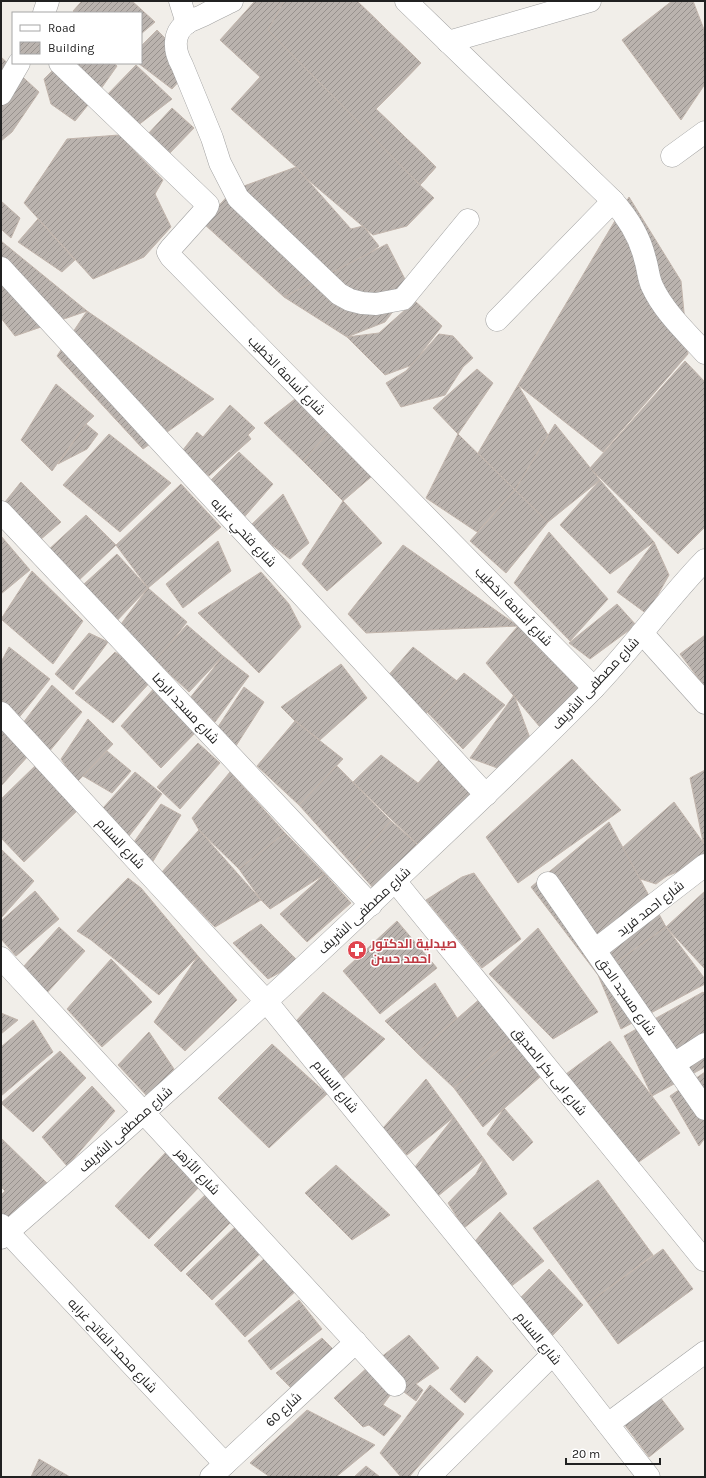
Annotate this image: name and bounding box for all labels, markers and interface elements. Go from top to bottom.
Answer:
legend [12,12,142,64]
text: Road [48,21,76,35]
text: Building [48,41,95,55]
street label: شارع أسامة الخطيب [244,332,329,419]
street label: شارع فتحي غرابه [206,495,279,572]
street label: شارع أسامة الخطيب [471,563,556,650]
street label: شارع مصطفى الشريف [549,634,643,733]
street label: شارع مسجد الرضا [148,670,222,747]
street label: شارع السلام [92,815,148,873]
street label: شارع مصطفى الشريف [315,864,414,958]
street label: شارع احمد فريد [614,878,687,940]
place label: صيدلية الدكتور احمد حسن [370,936,457,966]
pharmacy icon: صيدلية الدكتور احمد حسن [346,939,368,961]
street label: شارع مسجد الحق [593,954,659,1039]
street label: شارع ابى بكر الصديق [509,1024,590,1119]
street label: شارع السلام [308,1057,361,1117]
street label: شارع مصطفى الشريف [76,1083,176,1176]
street label: شارع الأزهر [171,1144,223,1198]
street label: شارع محمد الفاتح غرابه [64,1295,160,1396]
street label: شارع السلام [511,1309,564,1369]
street label: شارع 60 [262,1389,305,1430]
scale bar [566,1440,660,1466]
text: 20 m [572,1447,600,1461]

